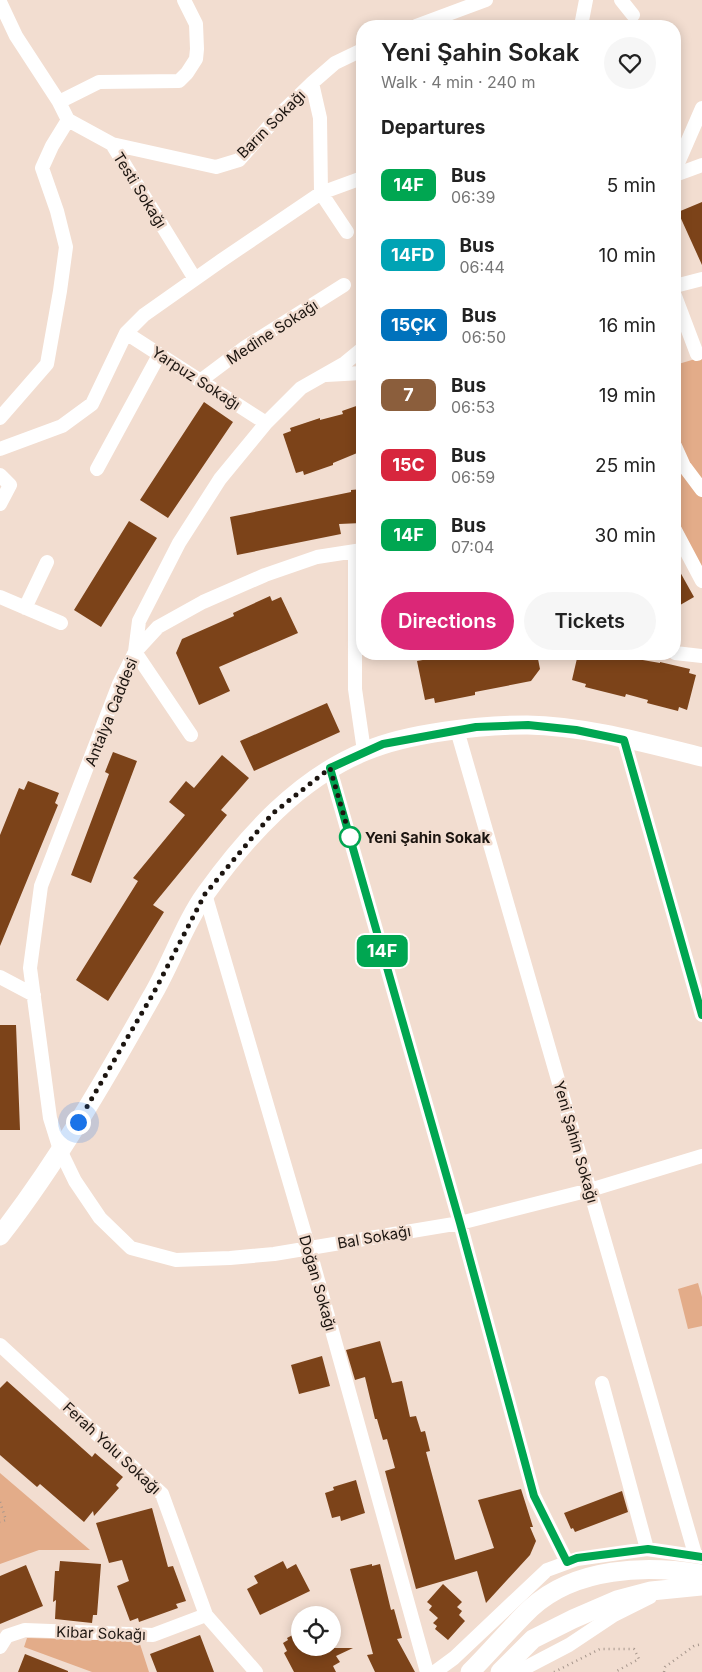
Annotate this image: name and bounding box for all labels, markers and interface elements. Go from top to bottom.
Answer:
button: heart [604,37,656,89]
text: Yeni Şahin Sokak [381,38,579,67]
text: Walk · 4 min · 240 m [381,72,535,92]
street label: Barın Sokağı [233,86,309,162]
text: Departures [381,116,485,139]
street label: Testi Sokağı [109,148,171,232]
text: Bus [451,164,486,187]
text: 14F [393,174,424,195]
text: 5 min [607,174,656,197]
text: 06:39 [451,187,495,207]
text: Bus [460,234,495,257]
text: 14FD [391,244,435,265]
text: 10 min [598,244,656,267]
text: 06:44 [460,257,505,277]
street label: Medine Sokağı [223,295,321,369]
text: Bus [462,304,497,327]
text: 15ÇK [391,314,437,335]
text: 16 min [599,314,656,337]
text: 06:50 [462,327,506,347]
street label: Yarpuz Sokağı [148,342,244,414]
text: Bus [451,374,486,397]
text: 7 [403,384,414,405]
text: 19 min [599,384,656,407]
text: 06:53 [451,397,495,417]
text: Bus [451,444,486,467]
text: 15C [392,454,425,475]
text: 25 min [595,454,656,477]
text: 06:59 [451,467,495,487]
text: Bus [451,514,486,537]
text: 14F [393,524,424,545]
text: 30 min [594,524,656,547]
text: 07:04 [451,537,494,557]
button: Directions [381,592,514,650]
button: Tickets [524,592,656,650]
street label: Antalya Caddesi [81,655,141,769]
marker: Yeni Şahin Sokak [339,826,361,848]
place label: Yeni Şahin Sokak [365,828,490,847]
line badge: 14F [353,935,411,967]
text: 14F [367,940,397,961]
street label: Yeni Şahin Sokağı [549,1079,603,1205]
your location [66,1110,91,1135]
street label: Bal Sokağı [336,1221,412,1253]
street label: Doğan Sokağı [295,1233,341,1333]
street label: Ferah Yolu Sokağı [59,1398,165,1498]
map controls [291,1606,341,1656]
button: locate [291,1606,341,1656]
street label: Kibar Sokağı [56,1622,146,1644]

